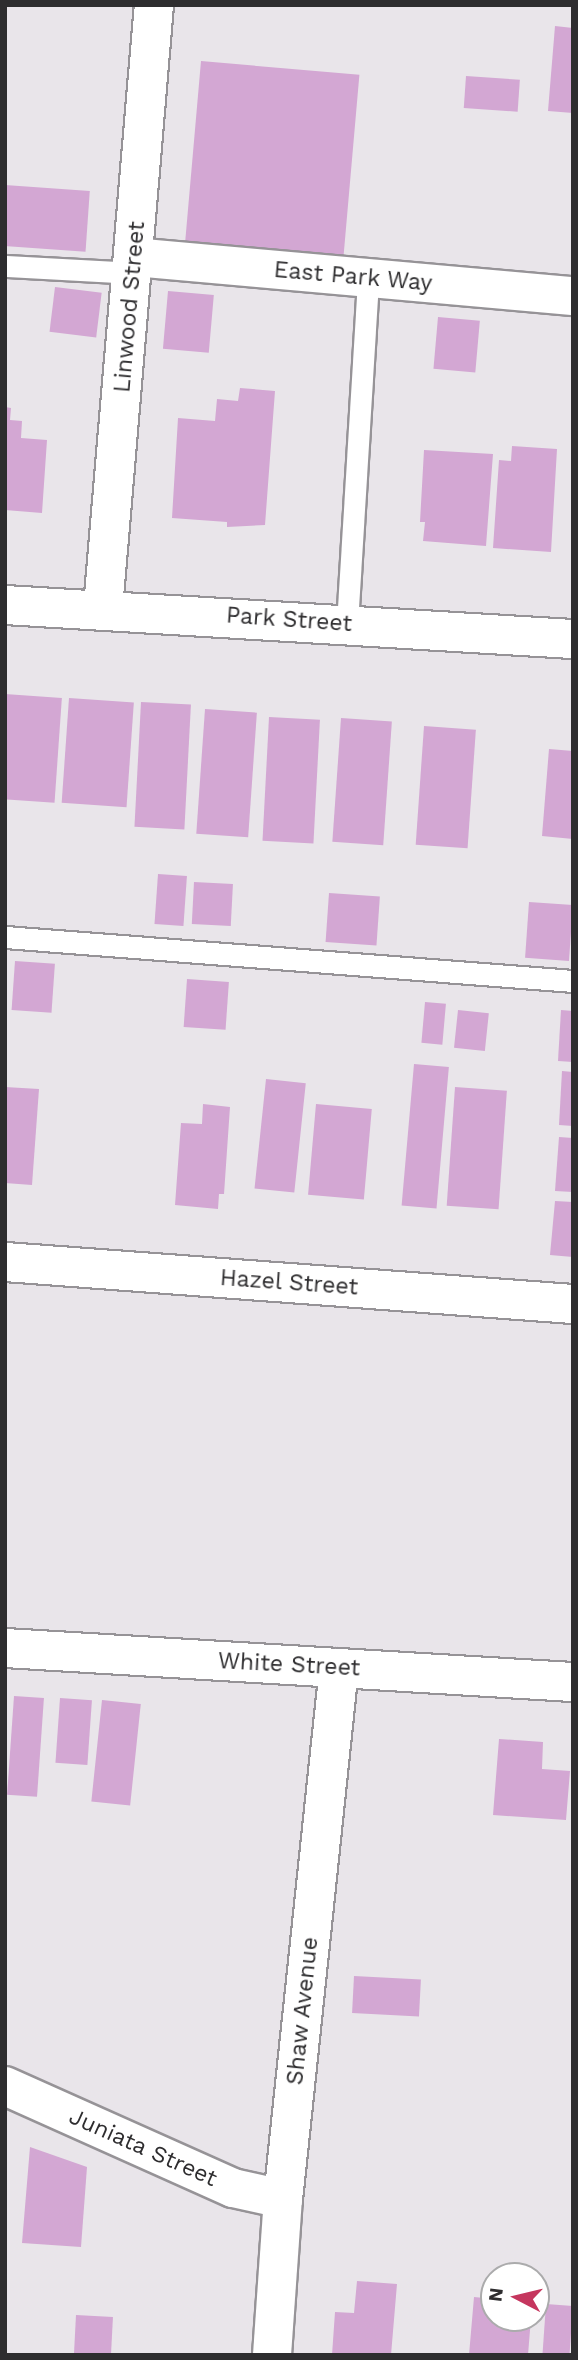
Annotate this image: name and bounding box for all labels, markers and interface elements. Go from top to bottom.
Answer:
street label: Linwood Street [109,220,151,394]
street label: East Park Way [272,256,434,298]
street label: Park Street [225,602,353,638]
street label: Hazel Street [219,1264,359,1302]
street label: White Street [217,1647,361,1683]
street label: Shaw Avenue [281,1935,325,2087]
street label: Juniata Street [64,2103,222,2193]
north arrow [480,2262,550,2332]
text: N [483,2286,508,2303]

